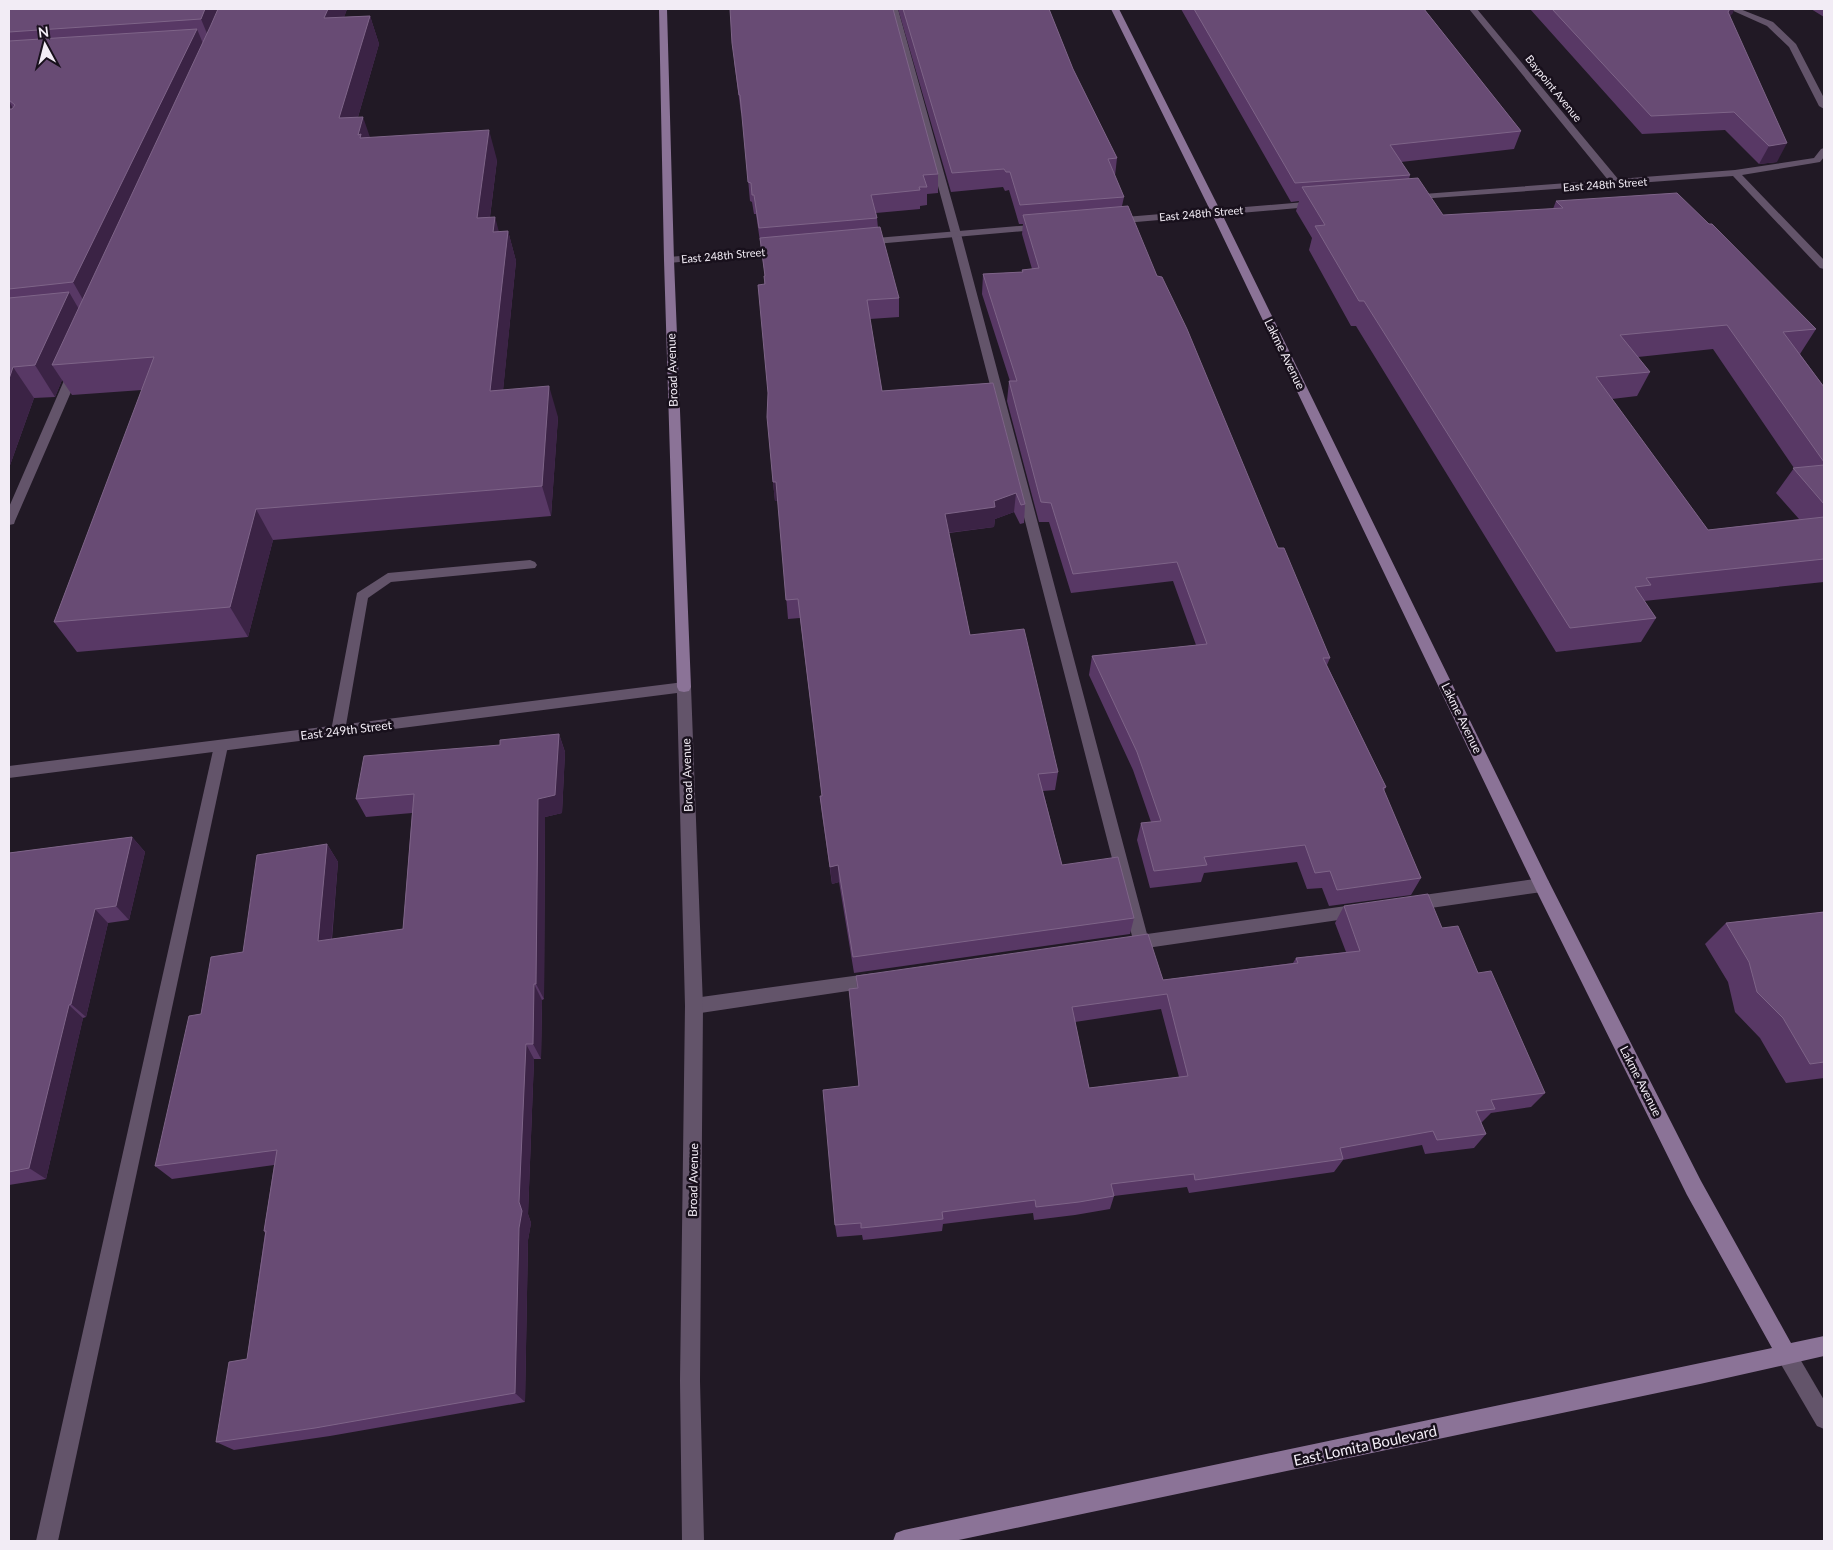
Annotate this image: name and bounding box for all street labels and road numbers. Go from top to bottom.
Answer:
street label: Baypoint Avenue [1523,52,1585,124]
street label: East 248th Street [1563,175,1648,193]
street label: East 248th Street [1158,203,1244,223]
street label: East 248th Street [680,245,766,265]
street label: Lakme Avenue [1261,316,1309,392]
street label: Broad Avenue [663,333,681,407]
street label: Lakme Avenue [1438,680,1486,756]
street label: East 249th Street [299,717,393,743]
street label: Broad Avenue [678,738,696,812]
street label: Lakme Avenue [1617,1043,1665,1119]
street label: Broad Avenue [685,1143,701,1217]
street label: East Lomita Boulevard [1292,1421,1438,1469]

